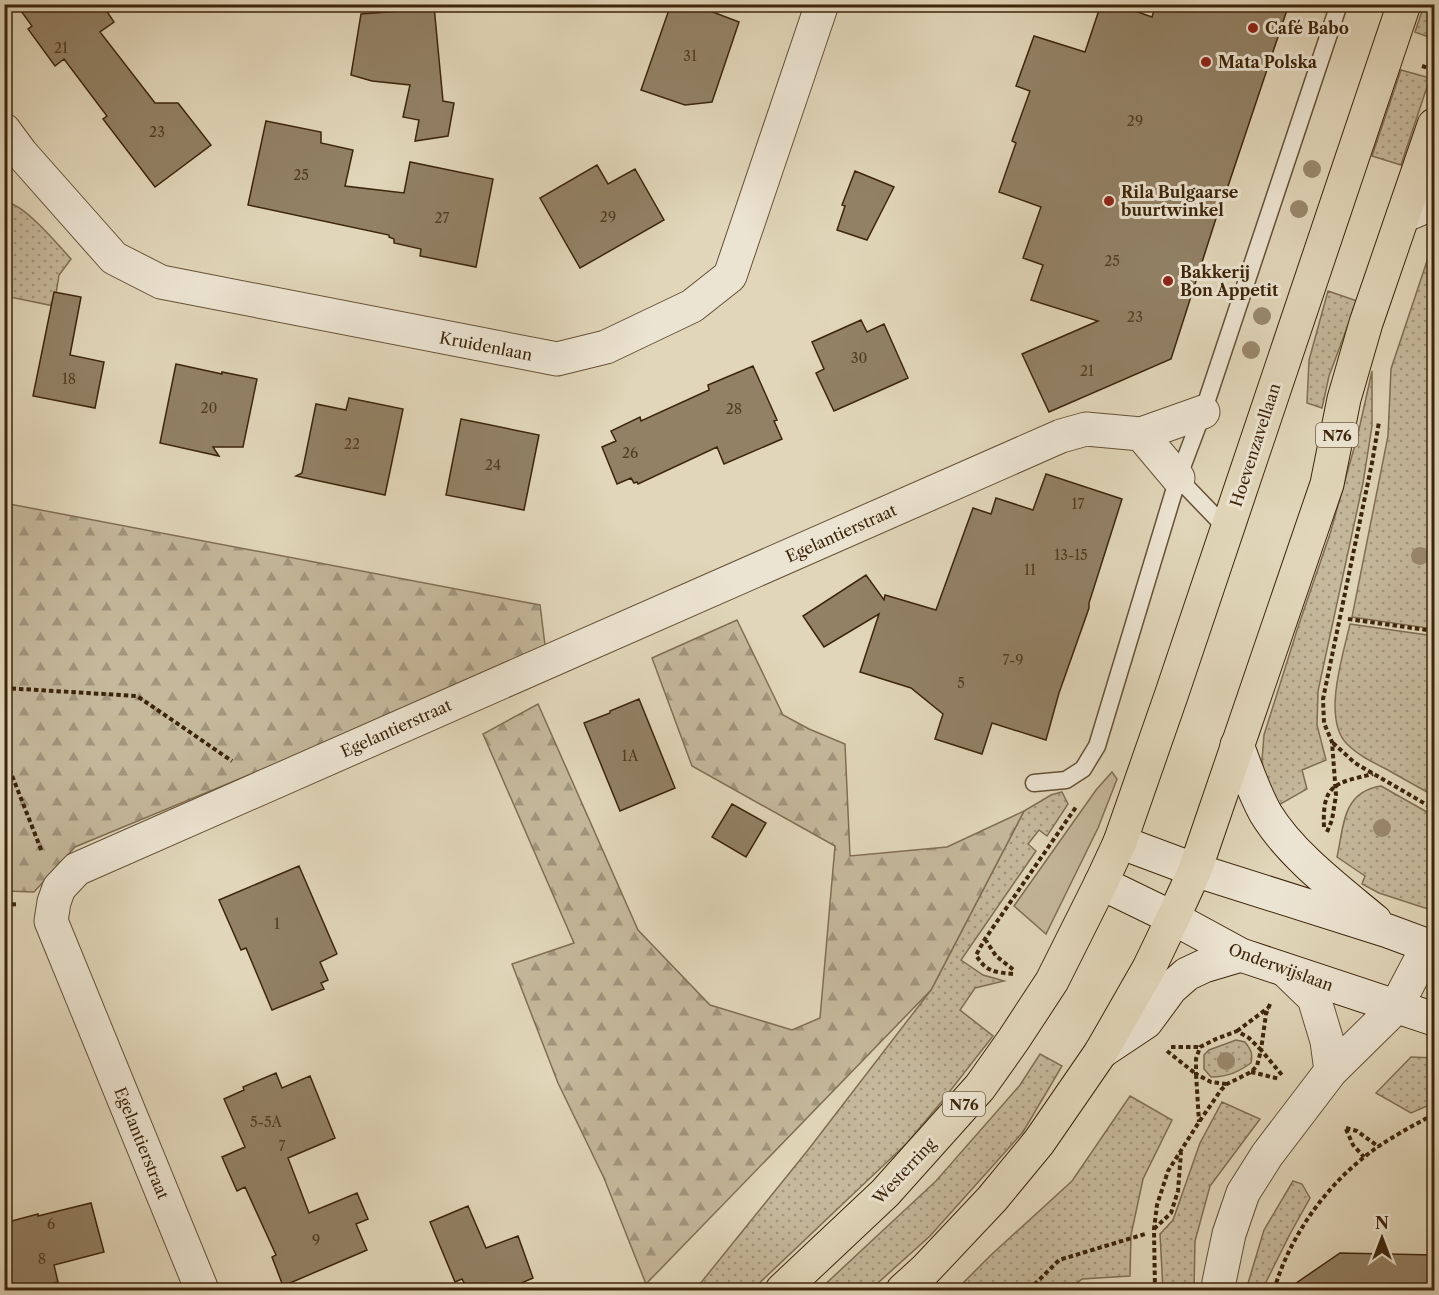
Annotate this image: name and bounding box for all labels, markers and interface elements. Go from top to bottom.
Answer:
place label: Café Babo [1265,18,1349,38]
marker: Café Babo [1246,21,1260,35]
house number: 21 [54,39,68,57]
house number: 31 [683,47,697,65]
place label: Mata Polska [1218,52,1318,72]
marker: Mata Polska [1199,55,1213,69]
house number: 29 [1127,112,1143,130]
house number: 23 [149,123,165,141]
house number: 25 [293,166,309,184]
place label: Rila Bulgaarse buurtwinkel [1120,182,1239,220]
marker: Rila Bulgaarse buurtwinkel [1102,194,1116,208]
house number: 29 [600,208,616,226]
house number: 27 [435,209,450,227]
house number: 25 [1104,252,1120,270]
place label: Bakkerij Bon Appetit [1180,262,1279,300]
marker: Bakkerij Bon Appetit [1161,274,1175,288]
house number: 23 [1127,308,1143,326]
street label: Kruidenlaan [438,327,534,365]
house number: 30 [851,349,867,367]
house number: 21 [1080,362,1094,380]
house number: 18 [62,370,76,388]
street label: Hoevenzavellaan [1226,381,1284,509]
house number: 20 [201,399,218,417]
house number: 28 [726,400,742,418]
road number: N76 [1316,423,1358,447]
house number: 22 [344,435,360,453]
house number: 26 [622,444,638,462]
house number: 24 [485,456,501,474]
house number: 17 [1072,495,1084,513]
street label: Egelantierstraat [782,499,900,566]
house number: 13-15 [1054,546,1088,564]
house number: 11 [1024,561,1036,579]
house number: 7-9 [1002,651,1024,669]
house number: 5 [957,674,965,692]
street label: Egelantierstraat [337,694,455,761]
house number: 1A [622,747,639,765]
house number: 1 [274,915,280,933]
street label: Onderwijslaan [1226,939,1336,995]
street label: Egelantierstraat [110,1084,174,1202]
road number: N76 [943,1092,985,1116]
house number: 5-5A [250,1113,283,1131]
street label: Westerring [868,1133,940,1209]
house number: 7 [279,1137,286,1155]
north arrow [1352,1208,1412,1268]
text: N [1375,1213,1389,1233]
house number: 6 [47,1215,55,1233]
house number: 9 [312,1231,320,1249]
house number: 8 [38,1250,46,1268]

